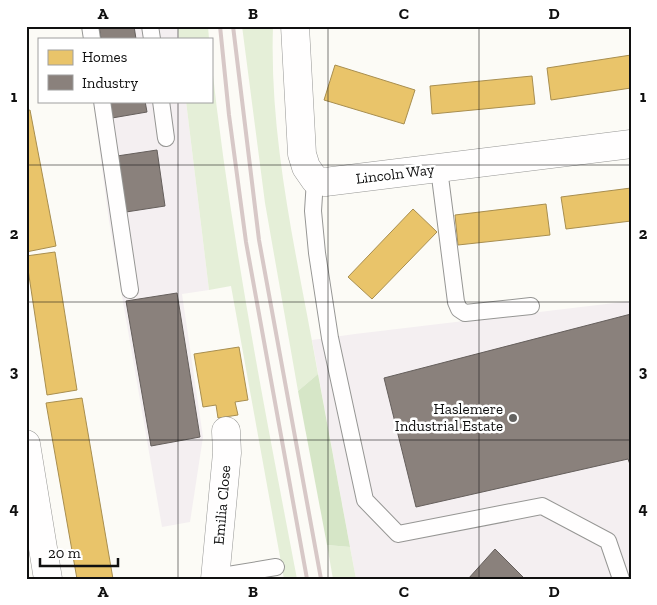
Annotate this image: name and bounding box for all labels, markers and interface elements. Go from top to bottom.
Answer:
text: A [98,4,109,23]
text: B [248,4,258,23]
text: C [399,4,409,23]
text: D [548,4,560,23]
legend [38,38,212,102]
text: Homes [82,48,127,66]
text: Industry [82,74,139,92]
text: 1 [11,87,18,106]
text: 1 [640,87,647,106]
street label: Lincoln Way [355,160,436,188]
text: 2 [10,224,19,243]
text: 2 [639,224,648,243]
text: 3 [10,362,19,381]
text: 3 [639,362,648,381]
place label: Haslemere Industrial Estate [395,400,503,435]
marker: Haslemere Industrial Estate [507,412,519,424]
street label: Emilia Close [210,464,234,546]
text: 4 [9,499,19,518]
text: 4 [638,499,648,518]
scale bar [40,535,118,567]
text: 20 m [48,544,81,562]
text: A [98,582,109,601]
text: B [248,582,258,601]
text: C [399,582,409,601]
text: D [548,582,560,601]

